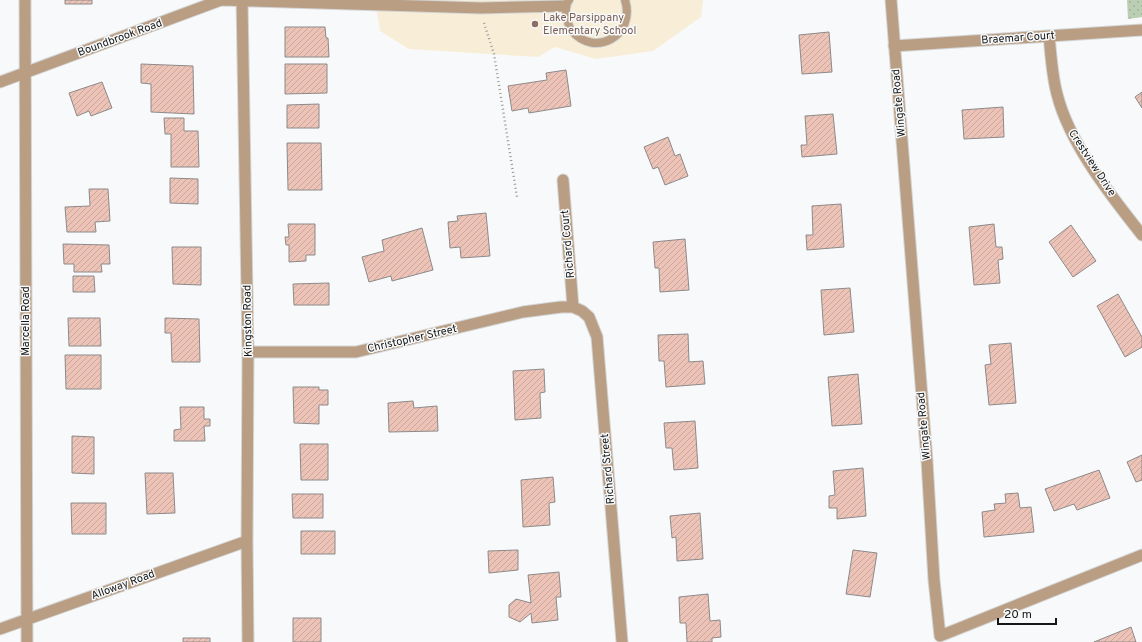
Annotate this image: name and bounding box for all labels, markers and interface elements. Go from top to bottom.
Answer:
place label: Lake Parsippany Elementary School [543,11,636,38]
street label: Boundbrook Road [76,16,164,60]
marker: Lake Parsippany Elementary School [530,19,540,29]
street label: Braemar Court [981,28,1055,48]
street label: Wingate Road [889,68,909,138]
street label: Crestview Drive [1065,127,1119,199]
street label: Richard Court [558,209,578,279]
street label: Kingston Road [240,285,256,357]
street label: Marcella Road [19,286,33,356]
street label: Christopher Street [366,322,458,356]
street label: Wingate Road [914,391,934,461]
street label: Richard Street [598,433,618,505]
street label: Alloway Road [89,567,157,603]
scale bar [998,600,1056,626]
text: 20 m [1004,607,1032,623]

